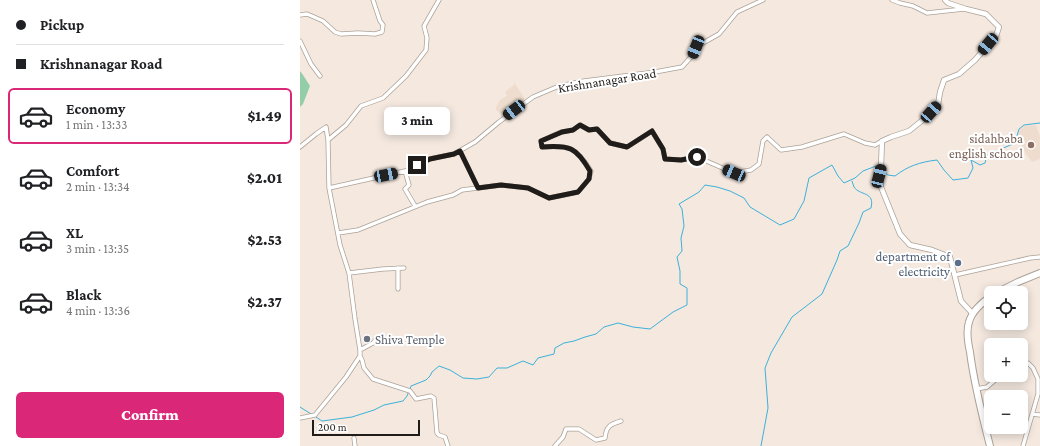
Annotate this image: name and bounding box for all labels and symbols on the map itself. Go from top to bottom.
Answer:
car [976,31,1000,57]
car [686,34,706,60]
street label: Krishnanagar Road [557,65,657,96]
car [501,98,527,122]
car [919,99,943,125]
callout: 3 min [384,107,450,135]
place label: sidahbaba english school [949,131,1024,161]
marker: sidahbaba english school [1026,140,1036,150]
route start [688,148,706,166]
route end [408,156,426,174]
car [721,163,747,183]
car [870,163,888,189]
car [373,167,399,183]
place label: department of electricity [876,249,951,279]
marker: department of electricity [953,258,963,268]
place label: Shiva Temple [375,332,445,347]
marker: Shiva Temple [362,334,372,344]
scale bar [312,418,420,437]

